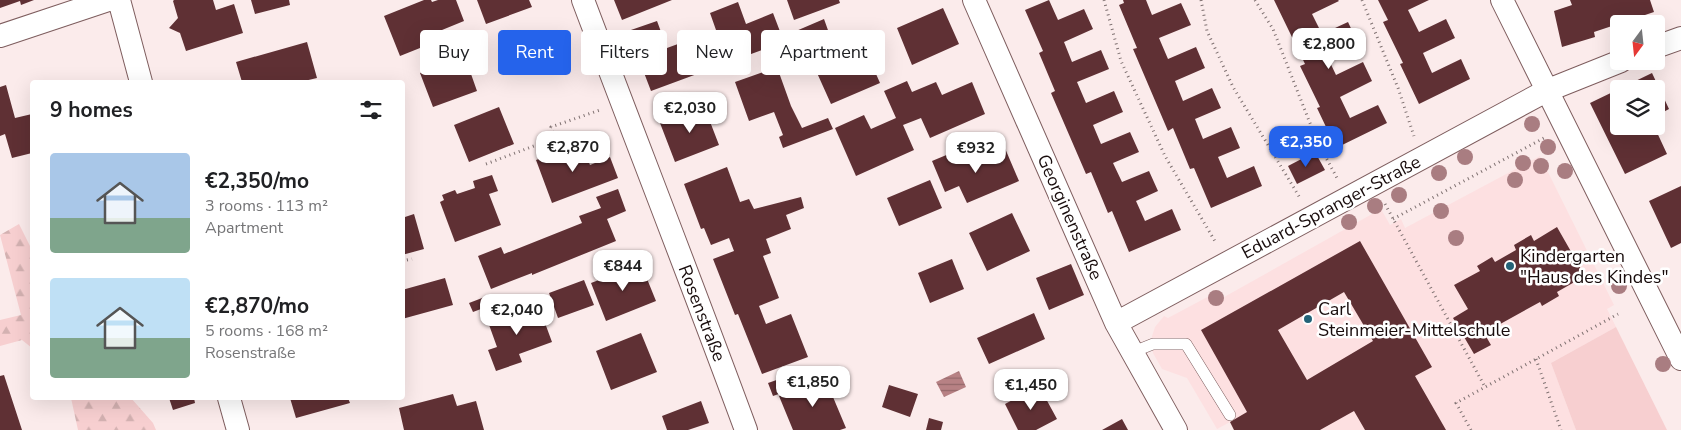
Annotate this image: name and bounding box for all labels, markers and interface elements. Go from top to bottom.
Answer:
north arrow [1610,15,1665,70]
map controls [1610,15,1665,135]
pin: €2,800 [1288,28,1370,70]
chip: Buy [420,30,488,75]
chip: Rent [498,30,571,75]
chip: Filters [581,30,667,75]
chip: New [677,30,751,75]
chip: Apartment [761,30,885,75]
text: €2,800 [1303,33,1355,55]
button: layers [1610,80,1665,135]
pin: €2,030 [649,92,731,134]
text: 9 homes [50,96,133,124]
icon: filters [357,96,385,124]
text: €2,030 [664,97,716,119]
pin: €2,350 [1265,126,1347,168]
pin: €2,870 [532,130,614,173]
text: €2,350 [1280,131,1332,153]
pin: €932 [946,132,1006,174]
text: €2,870 [547,136,599,158]
text: €932 [957,137,995,159]
street label: Georginenstraße [1032,150,1108,284]
street label: Eduard-Spranger-Straße [1237,150,1425,264]
text: €2,350/mo [205,167,309,195]
icon: home [90,173,150,233]
text: 3 rooms · 113 m² [205,195,328,217]
text: Apartment [205,217,283,239]
place label: Kindergarten "Haus des Kindes" [1520,244,1668,289]
pin: €844 [593,250,653,292]
text: €844 [604,255,642,277]
marker: Kindergarten "Haus des Kindes" [1504,260,1516,272]
street label: Rosenstraße [673,261,731,365]
text: €2,870/mo [205,292,309,320]
pin: €2,040 [476,294,558,336]
place label: Carl Steinmeier-Mittelschule [1318,297,1510,342]
icon: home [90,298,150,358]
text: €2,040 [491,299,543,321]
marker: Carl Steinmeier-Mittelschule [1302,313,1314,325]
text: 5 rooms · 168 m² [205,320,328,342]
text: Rosenstraße [205,342,295,364]
pin: €1,850 [772,366,854,408]
pin: €1,450 [990,368,1072,411]
text: €1,850 [787,371,839,393]
text: €1,450 [1005,374,1057,396]

